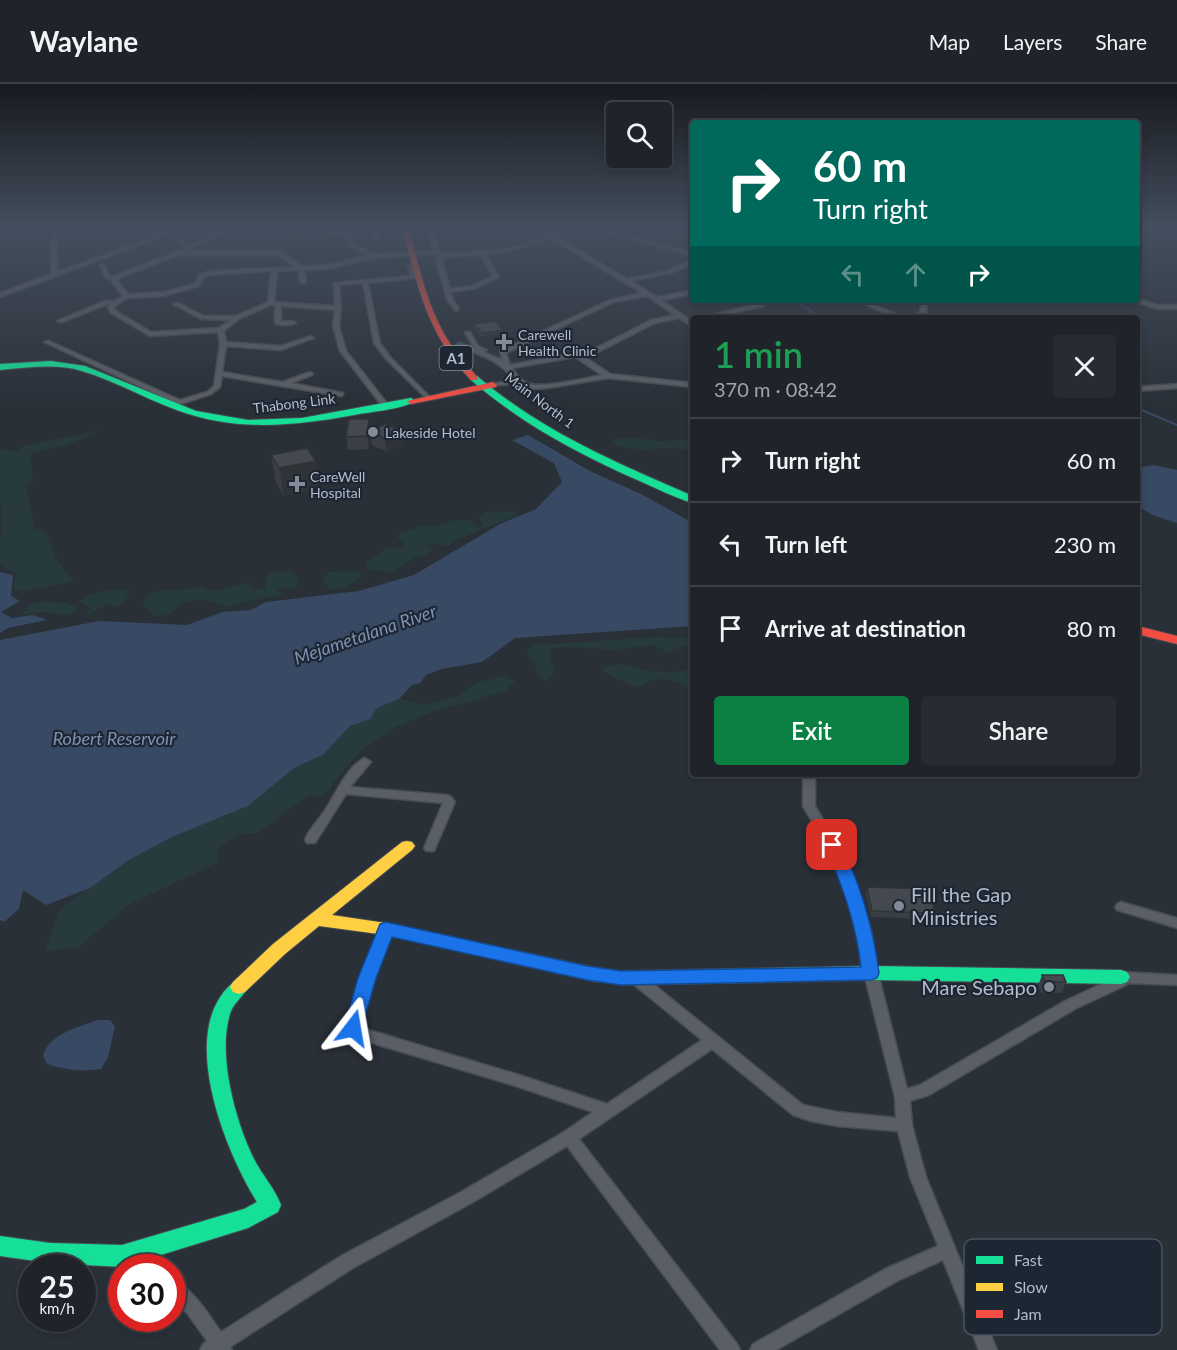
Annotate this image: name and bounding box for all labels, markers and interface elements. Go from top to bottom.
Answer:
text: Waylane [30,24,138,58]
text: Map [929,29,970,54]
text: Layers [1003,29,1062,54]
text: Share [1095,29,1147,54]
map controls [606,102,672,168]
button: search [606,102,672,168]
text: 60 m [813,141,907,191]
icon: right [714,144,792,222]
text: Turn right [813,192,928,225]
icon: left [836,258,869,291]
icon: ahead [899,258,932,291]
icon: right [962,258,995,291]
place label: Carewell Health Clinic [518,326,597,359]
text: 1 min [714,332,803,376]
marker: Carewell Health Clinic [495,333,513,351]
button: close [1053,335,1116,398]
road number: A1 [440,346,472,370]
street label: Main North 1 [502,368,578,432]
text: 370 m · 08:42 [714,377,837,401]
street label: Thabong Link [252,389,337,416]
place label: Lakeside Hotel [385,424,475,441]
marker: Lakeside Hotel [366,425,380,439]
icon: right [714,444,747,477]
text: Turn right [765,447,860,474]
text: 60 m [1067,447,1116,474]
place label: CareWell Hospital [310,468,365,501]
marker: CareWell Hospital [288,475,306,493]
icon: left [714,528,747,561]
text: Turn left [765,531,847,558]
text: 230 m [1054,531,1116,558]
water label: Mejametalana River [291,599,440,669]
icon: arrive [714,612,747,645]
text: Arrive at destination [765,615,966,642]
text: 80 m [1067,615,1116,642]
button: Exit [714,696,909,765]
button: Share [921,696,1116,765]
water label: Robert Reservoir [53,727,176,749]
pin [806,819,857,870]
icon: arrive [815,828,848,861]
place label: Fill the Gap Ministries [911,882,1011,929]
marker: Fill the Gap Ministries [892,899,906,913]
place label: Mare Sebapo [921,975,1037,999]
marker: Mare Sebapo [1042,980,1056,994]
position arrow [321,996,385,1060]
legend [964,1239,1162,1335]
text: Fast [1014,1250,1043,1269]
speed limit sign: 30 [108,1254,186,1332]
text: 25 [40,1268,74,1304]
text: Slow [1014,1277,1048,1296]
text: km/h [39,1299,75,1317]
text: Jam [1014,1304,1042,1323]

